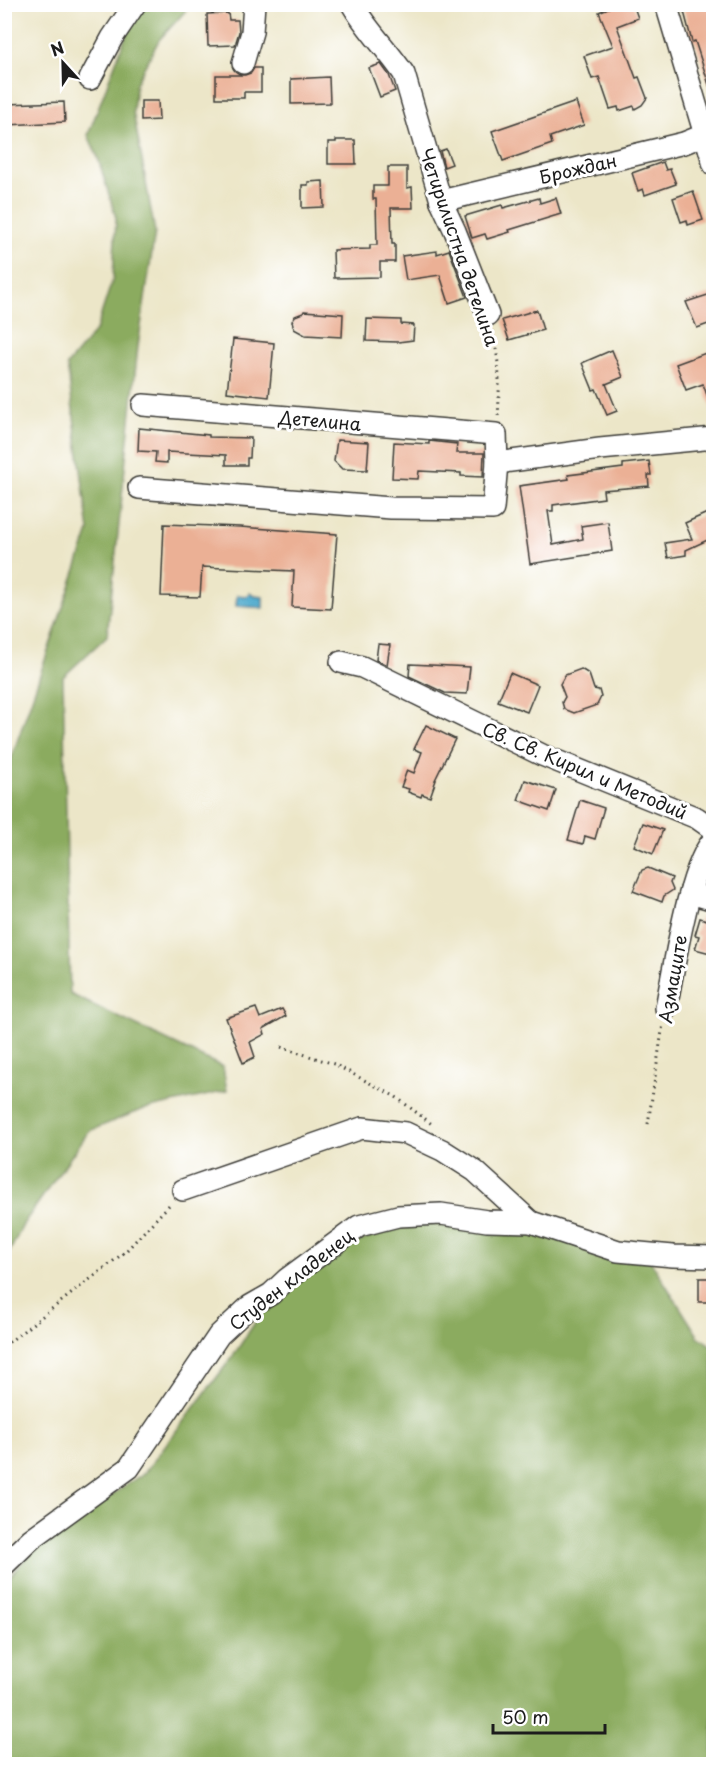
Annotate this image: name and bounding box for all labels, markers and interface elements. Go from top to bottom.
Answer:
north arrow [33,33,93,93]
text: N [47,35,67,62]
street label: Четирилистна детелина [413,144,507,350]
street label: Брождан [537,146,619,190]
street label: Детелина [277,403,363,437]
street label: Св. Св. Кирил и Методий [478,715,692,825]
street label: Азмаците [651,933,693,1025]
street label: Студен кладенец [223,1221,359,1336]
scale bar [493,1697,606,1735]
text: 50 m [502,1703,549,1730]

